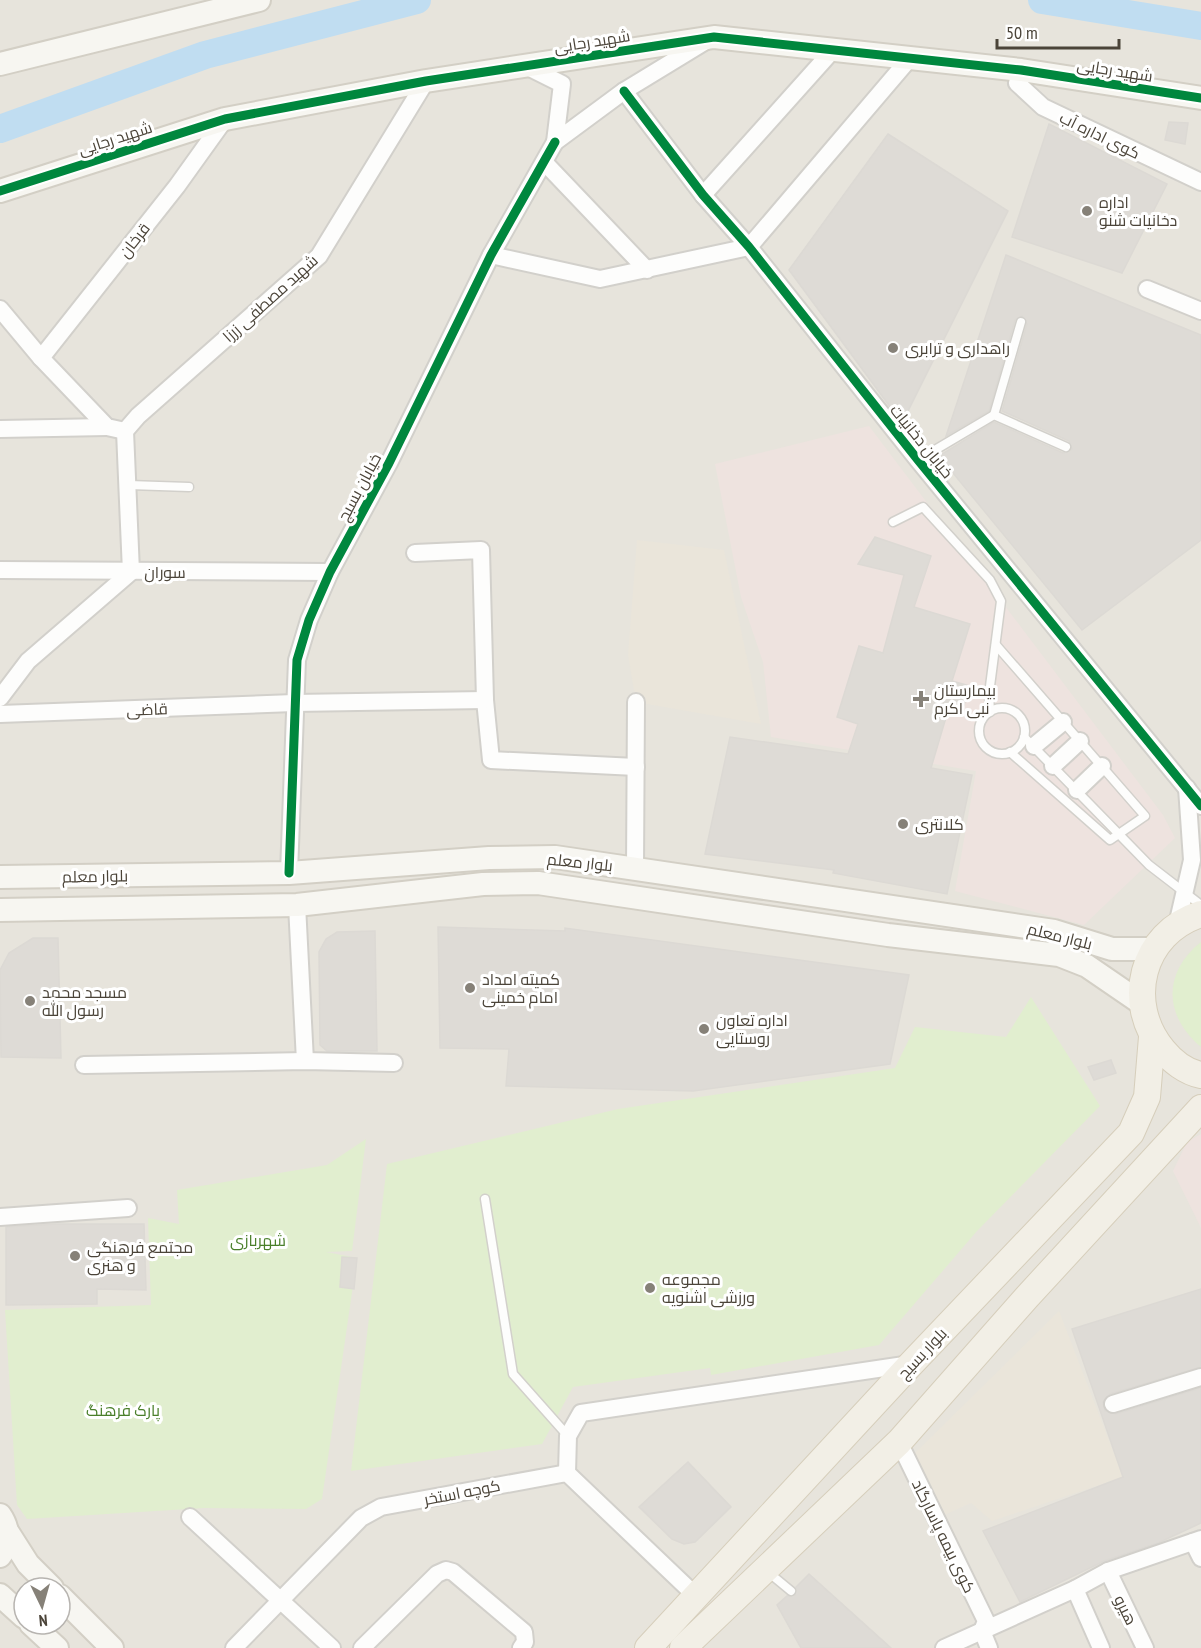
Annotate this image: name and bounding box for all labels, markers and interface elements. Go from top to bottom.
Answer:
scale bar [997,12,1118,50]
text: 50 m [1006,21,1038,44]
street label: شهید رجایی [553,25,632,58]
street label: شهید رجایی [1075,54,1154,87]
street label: کوی اداره آب [1056,107,1144,164]
street label: شهید رجایی [75,117,155,160]
place label: اداره دخانیات شنو [1099,192,1177,230]
marker: اداره دخانیات شنو [1080,204,1094,218]
street label: قرخان [114,219,155,262]
street label: شهید مصطفی زرزا [218,250,322,347]
place label: راهداری و ترابری [905,338,1010,359]
marker: راهداری و ترابری [886,341,900,355]
street label: خیابان دخانیات [885,400,958,483]
street label: خیابان بسبچ [333,450,387,525]
street label: سوران [144,562,186,583]
place label: بیمارستان نبی اکرم [934,680,996,720]
marker: بیمارستان نبی اکرم [912,690,930,708]
street label: قاضی [126,698,168,721]
place label: کلانتری [915,814,964,835]
marker: کلانتری [896,817,910,831]
street label: بلوار معلم [546,849,614,877]
street label: بلوار معلم [62,865,128,889]
street label: بلوار معلم [1025,918,1095,956]
place label: کمیته امداد امام خمینی [482,969,560,1009]
marker: کمیته امداد امام خمینی [463,981,477,995]
place label: مسجد محمد رسول الله [42,982,127,1021]
marker: مسجد محمد رسول الله [23,994,37,1008]
place label: اداره تعاون روستایی [716,1010,788,1049]
marker: اداره تعاون روستایی [697,1022,711,1036]
park label: شهربازی [230,1230,286,1251]
place label: مجتمع فرهنگی و هنری [87,1237,193,1276]
marker: مجتمع فرهنگی و هنری [68,1249,82,1263]
place label: مجموعه ورزشی اشنویه [662,1269,755,1308]
marker: مجموعه ورزشی اشنویه [643,1281,657,1295]
street label: بلوار بسیج [893,1323,952,1384]
park label: پارک فرهنگ [86,1400,161,1422]
street label: کوچه استخر [421,1475,502,1511]
street label: کوی بیمه پاسارگاد [906,1476,980,1597]
north arrow [12,1576,72,1636]
street label: هیرو [1110,1592,1142,1628]
text: N [38,1611,48,1631]

